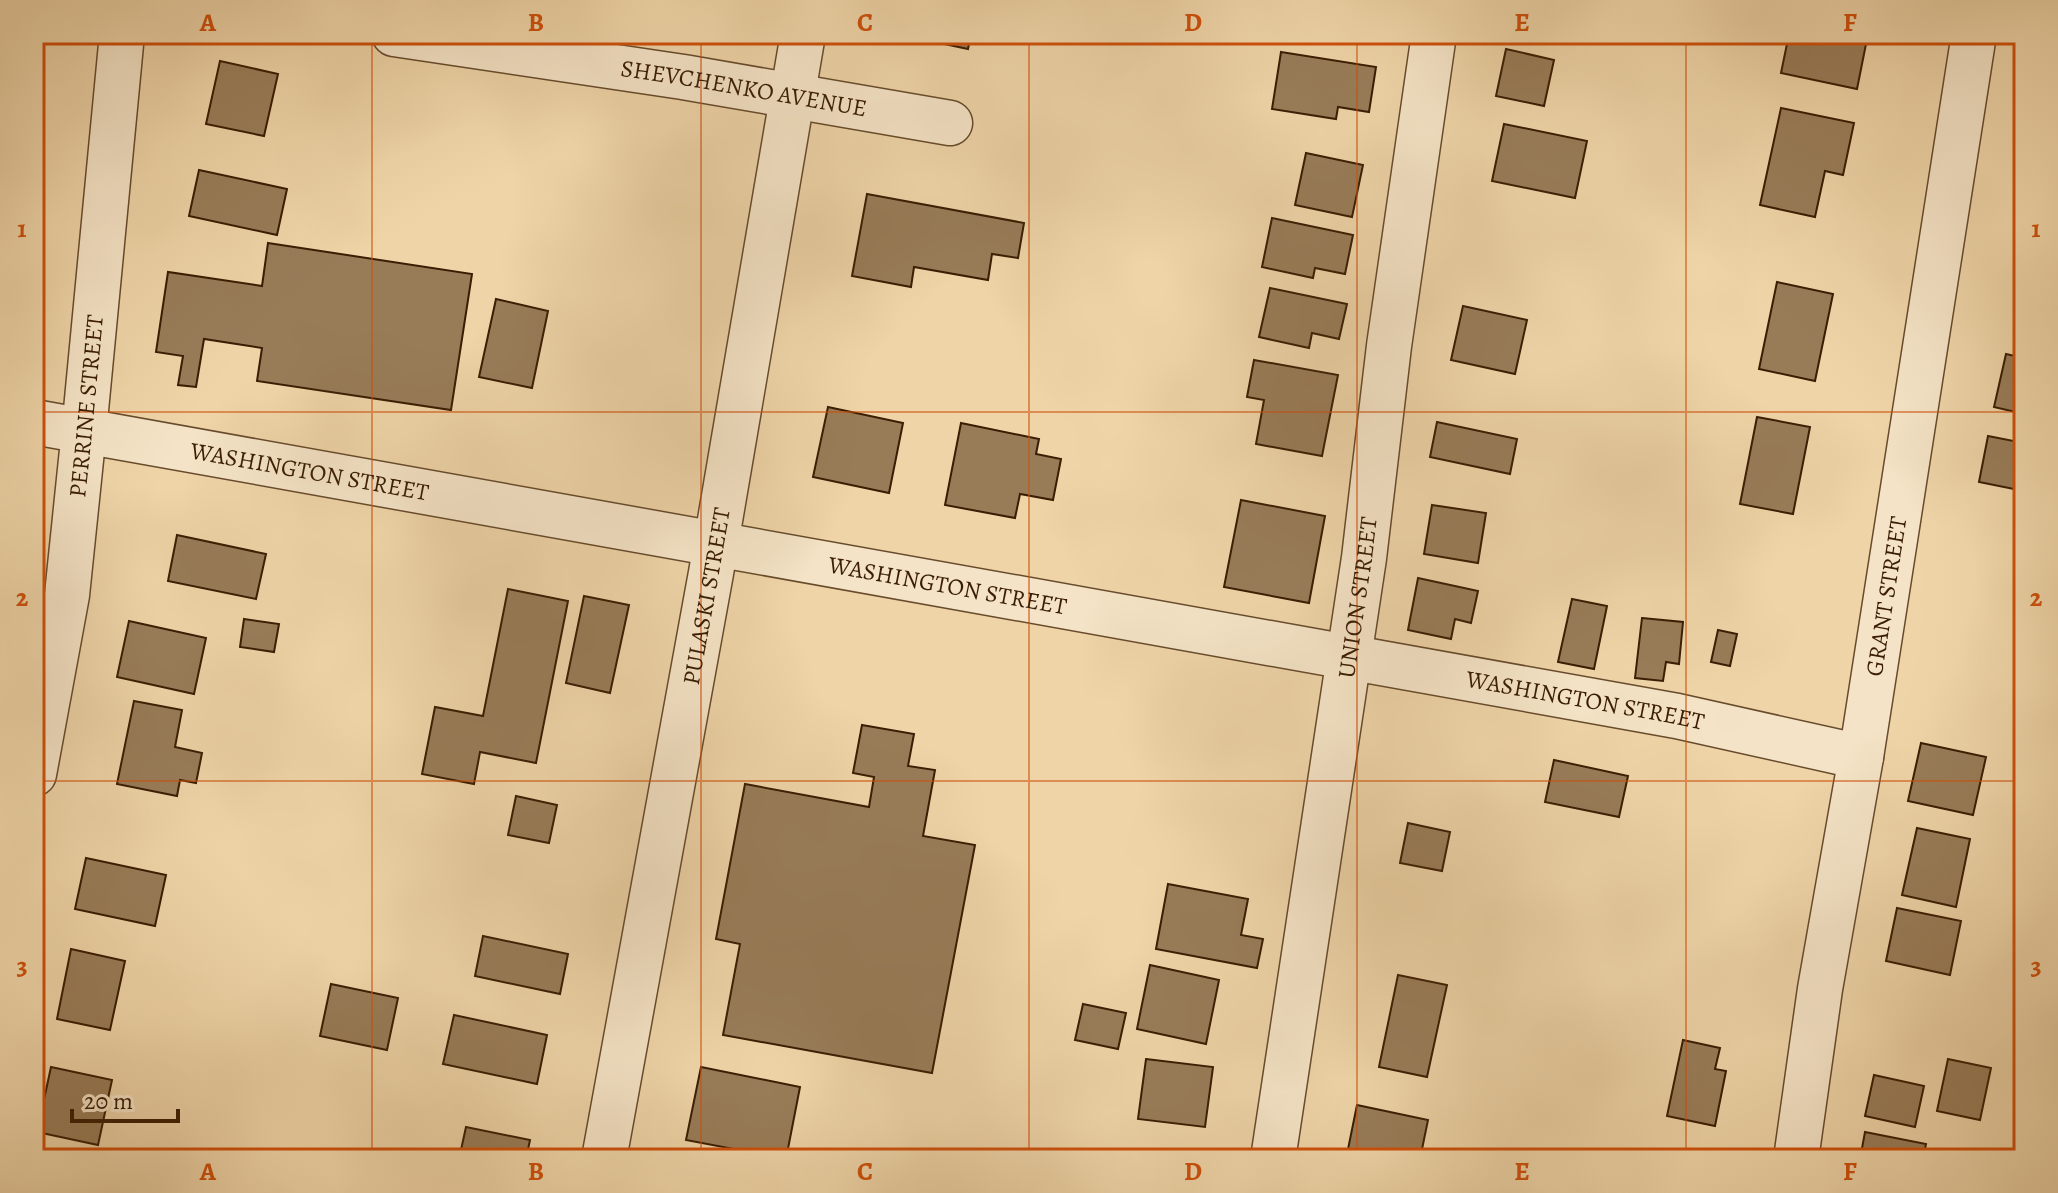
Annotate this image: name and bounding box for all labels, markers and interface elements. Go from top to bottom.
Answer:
text: A [199,5,217,40]
text: B [528,5,544,40]
text: C [857,5,873,40]
text: D [1184,5,1202,40]
text: E [1514,5,1530,40]
text: F [1843,5,1857,40]
street label: SHEVCHENKO AVENUE [619,52,869,124]
text: 1 [17,211,27,246]
text: 1 [2031,211,2041,246]
street label: PERRINE STREET [61,313,111,499]
street label: WASHINGTON STREET [187,434,431,508]
street label: PULASKI STREET [675,505,738,688]
street label: GRANT STREET [1858,514,1914,678]
street label: UNION STREET [1330,515,1385,680]
street label: WASHINGTON STREET [825,548,1069,622]
text: 2 [16,580,29,615]
text: 2 [2030,580,2043,615]
street label: WASHINGTON STREET [1463,662,1708,738]
text: 3 [16,948,28,983]
text: 3 [2030,948,2042,983]
scale bar [72,1073,178,1123]
text: 20 m [84,1085,133,1117]
text: A [199,1154,217,1189]
text: B [528,1154,544,1189]
text: C [857,1154,873,1189]
text: D [1184,1154,1202,1189]
text: E [1514,1154,1530,1189]
text: F [1843,1154,1857,1189]

